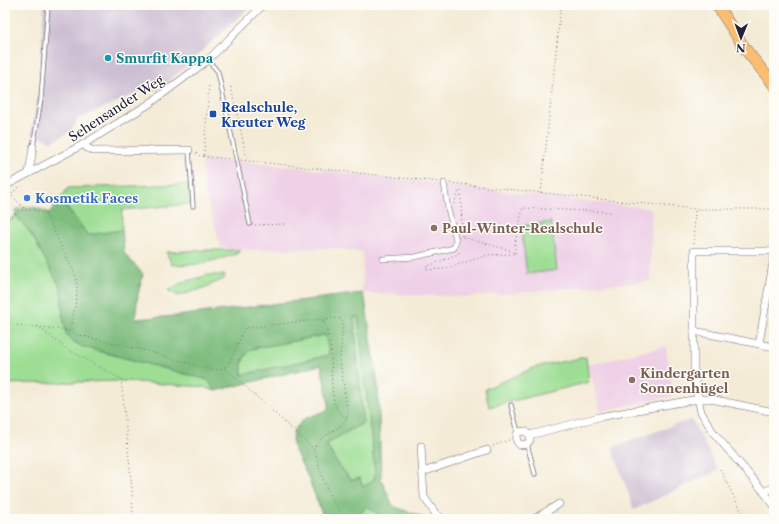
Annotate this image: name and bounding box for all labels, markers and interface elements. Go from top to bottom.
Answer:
north arrow [721,18,761,58]
text: N [735,41,746,55]
place label: Smurfit Kappa [116,50,214,66]
marker: Smurfit Kappa [103,53,113,63]
street label: Sehensander Weg [66,71,167,145]
place label: Realschule, Kreuter Weg [221,99,306,130]
marker: Realschule, Kreuter Weg [208,109,218,119]
place label: Kosmetik Faces [35,190,138,206]
marker: Kosmetik Faces [22,193,32,203]
place label: Paul-Winter-Realschule [442,220,603,236]
marker: Paul-Winter-Realschule [429,223,439,233]
place label: Kindergarten Sonnenhügel [640,365,730,396]
marker: Kindergarten Sonnenhügel [627,375,637,385]

